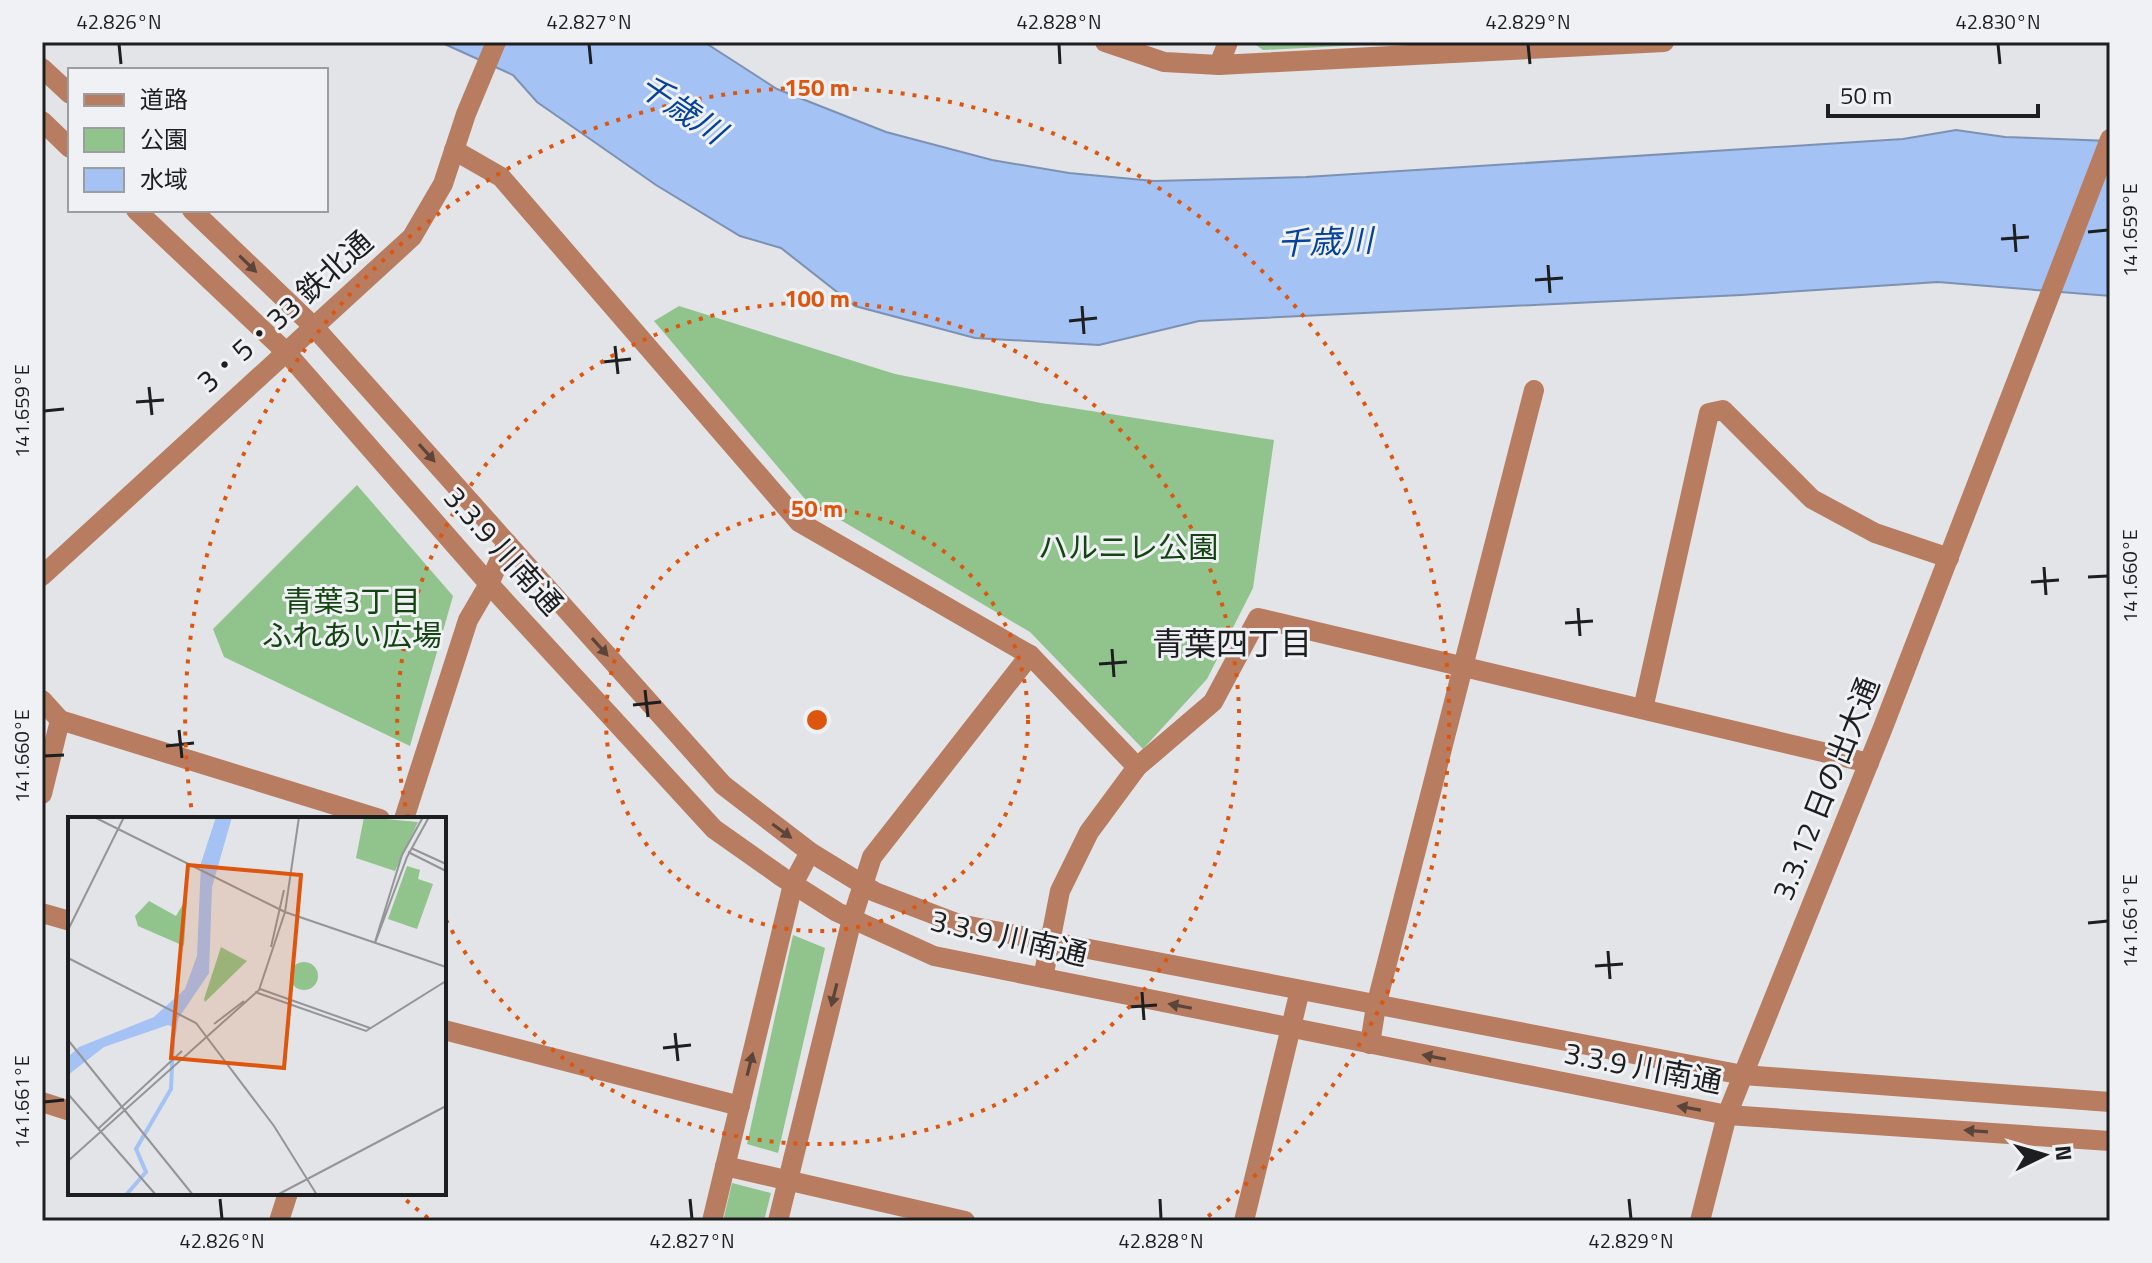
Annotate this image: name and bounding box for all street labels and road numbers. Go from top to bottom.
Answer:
street label: 3・5・33 鉄北通 [186,219,383,403]
street label: 3.3.9 川南通 [433,476,574,625]
street label: 3.3.12 日の出大通 [1759,670,1891,907]
street label: 3.3.9 川南通 [926,897,1092,977]
street label: 3.3.9 川南通 [1560,1029,1726,1105]

